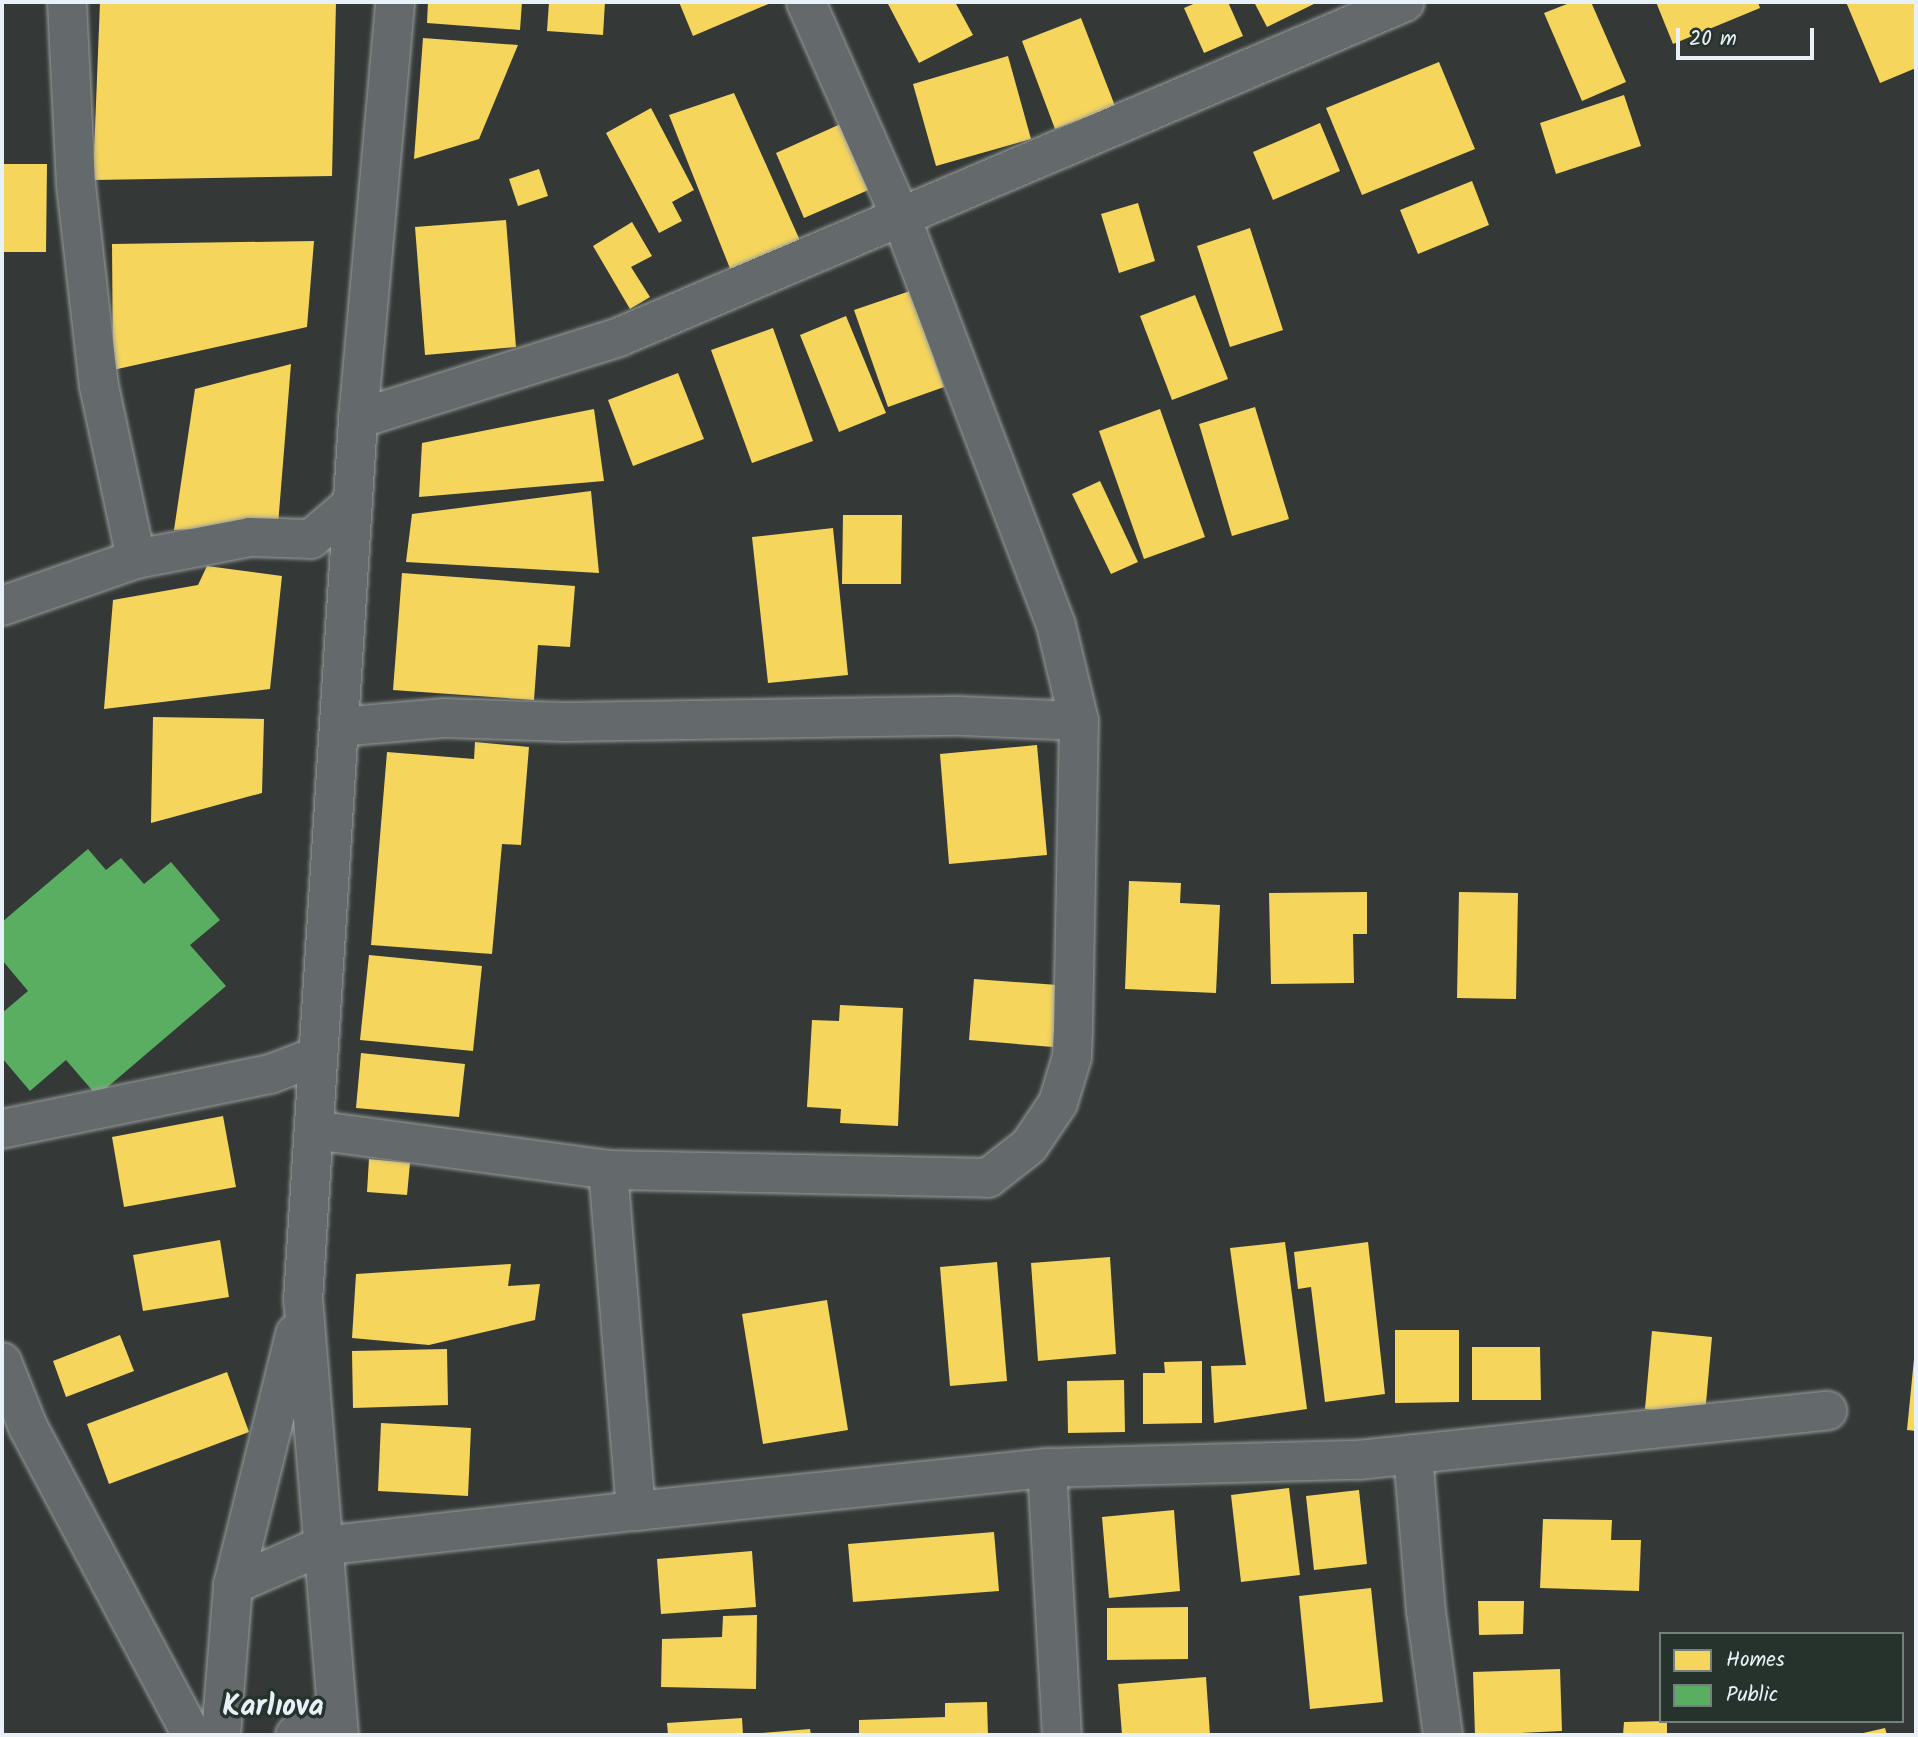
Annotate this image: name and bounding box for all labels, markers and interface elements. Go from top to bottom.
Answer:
scale bar [1680,14,1818,58]
text: 20 m [1689,23,1737,56]
legend [1659,1632,1904,1723]
text: Homes [1726,1644,1785,1677]
text: Public [1726,1679,1778,1712]
district label: Karlıova [222,1689,324,1725]

